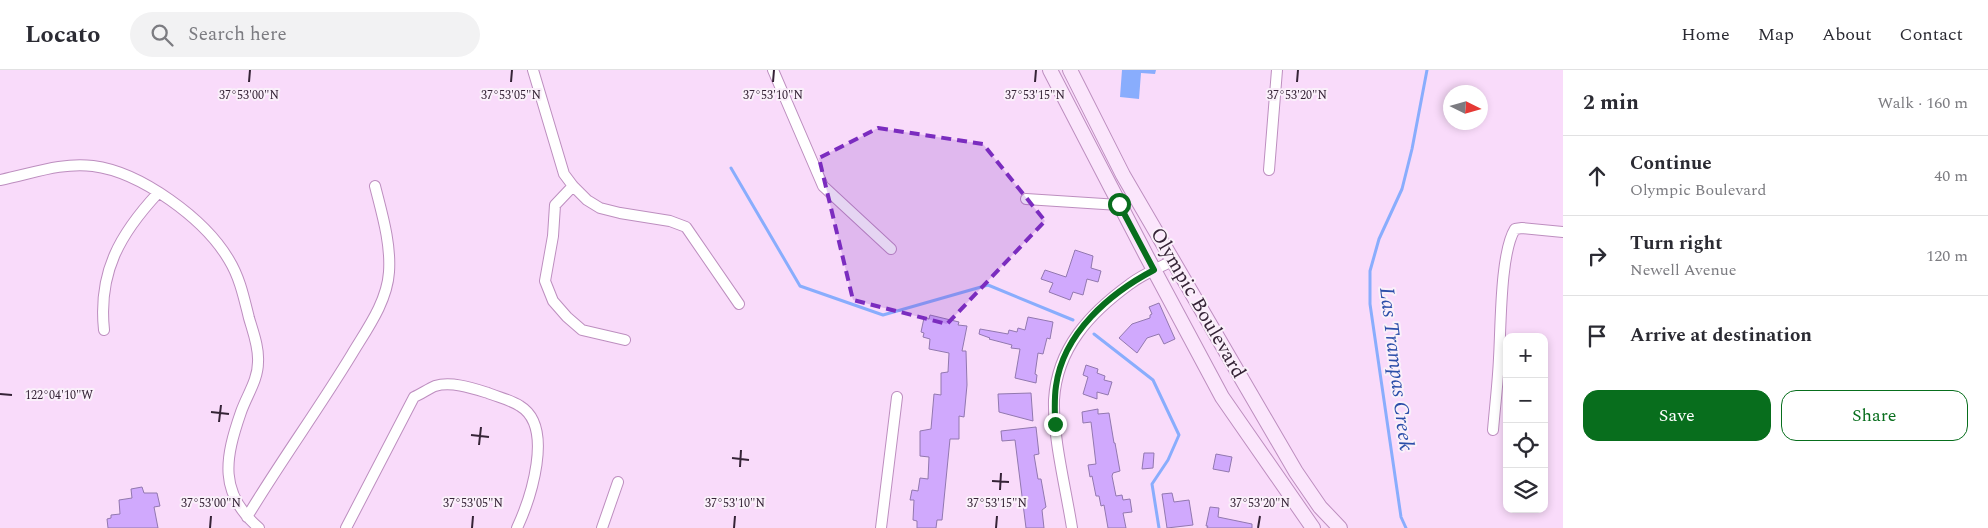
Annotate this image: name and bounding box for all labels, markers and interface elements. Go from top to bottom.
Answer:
search box [130,12,480,57]
text: Locato [25,17,100,53]
text: Search here [188,20,287,49]
icon: search [148,21,176,49]
text: Home [1681,21,1730,48]
text: Map [1758,21,1794,48]
text: About [1822,21,1872,48]
text: Contact [1900,21,1963,48]
north arrow [1443,85,1488,130]
text: 37°53'00"N [219,86,279,105]
text: 37°53'05"N [481,86,541,105]
text: 37°53'10"N [743,86,803,105]
text: 37°53'15"N [1005,86,1065,105]
text: 37°53'20"N [1267,86,1327,105]
text: 2 min [1583,87,1639,119]
text: Walk · 160 m [1877,91,1968,115]
text: Continue [1630,149,1712,178]
icon: ahead [1583,162,1611,190]
text: 40 m [1934,164,1968,188]
text: Olympic Boulevard [1630,178,1766,202]
route start [1108,193,1131,216]
street label: Olympic Boulevard [1142,222,1254,384]
text: Turn right [1630,229,1723,258]
icon: right [1583,242,1611,270]
text: 120 m [1926,244,1968,268]
text: Newell Avenue [1630,258,1737,282]
water label: Las Trampas Creek [1370,285,1422,453]
text: Arrive at destination [1630,321,1812,350]
icon: arrive [1583,322,1611,350]
map controls [1503,333,1548,513]
button: + [1503,333,1548,378]
button: − [1503,378,1548,423]
text: 122°04'10"W [25,386,93,405]
button: Save [1583,390,1771,441]
button: Share [1781,390,1968,441]
route end [1044,413,1067,436]
button: locate [1503,423,1548,468]
button: layers [1503,468,1548,513]
text: 37°53'00"N [181,494,241,513]
text: 37°53'05"N [443,494,503,513]
text: 37°53'10"N [705,494,765,513]
text: 37°53'15"N [967,494,1027,513]
text: 37°53'20"N [1230,494,1290,513]

